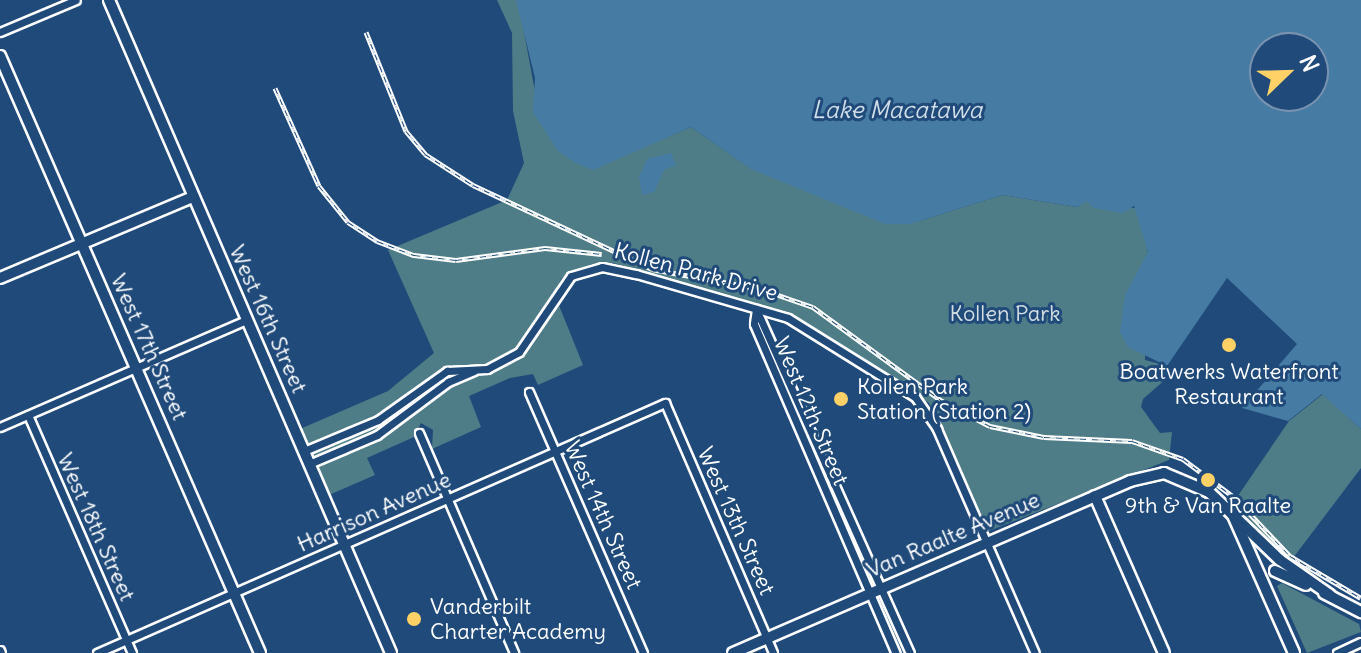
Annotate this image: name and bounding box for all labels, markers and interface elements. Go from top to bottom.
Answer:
north arrow [1249,32,1329,112]
text: N [1293,51,1325,76]
water label: Lake Macatawa [812,96,982,124]
street label: Kollen Park Drive [611,237,781,307]
street label: West 16th Street [224,241,312,397]
street label: West 17th Street [105,270,193,424]
park label: Kollen Park [950,301,1060,327]
street label: West 12th Street [768,333,854,489]
marker: Boatwerks Waterfront Restaurant [1220,336,1238,354]
place label: Boatwerks Waterfront Restaurant [1119,358,1339,410]
place label: Kollen Park Station (Station 2) [857,373,1031,424]
marker: Kollen Park Station (Station 2) [832,390,850,408]
street label: West 14th Street [559,437,647,593]
street label: West 13th Street [692,443,780,599]
street label: West 18th Street [52,449,140,605]
street label: Harrison Avenue [293,466,455,558]
marker: 9th & Van Raalte [1199,471,1217,489]
street label: Van Raalte Avenue [863,487,1043,583]
place label: 9th & Van Raalte [1125,493,1291,519]
place label: Vanderbilt Charter Academy [430,593,606,644]
marker: Vanderbilt Charter Academy [405,610,423,628]

